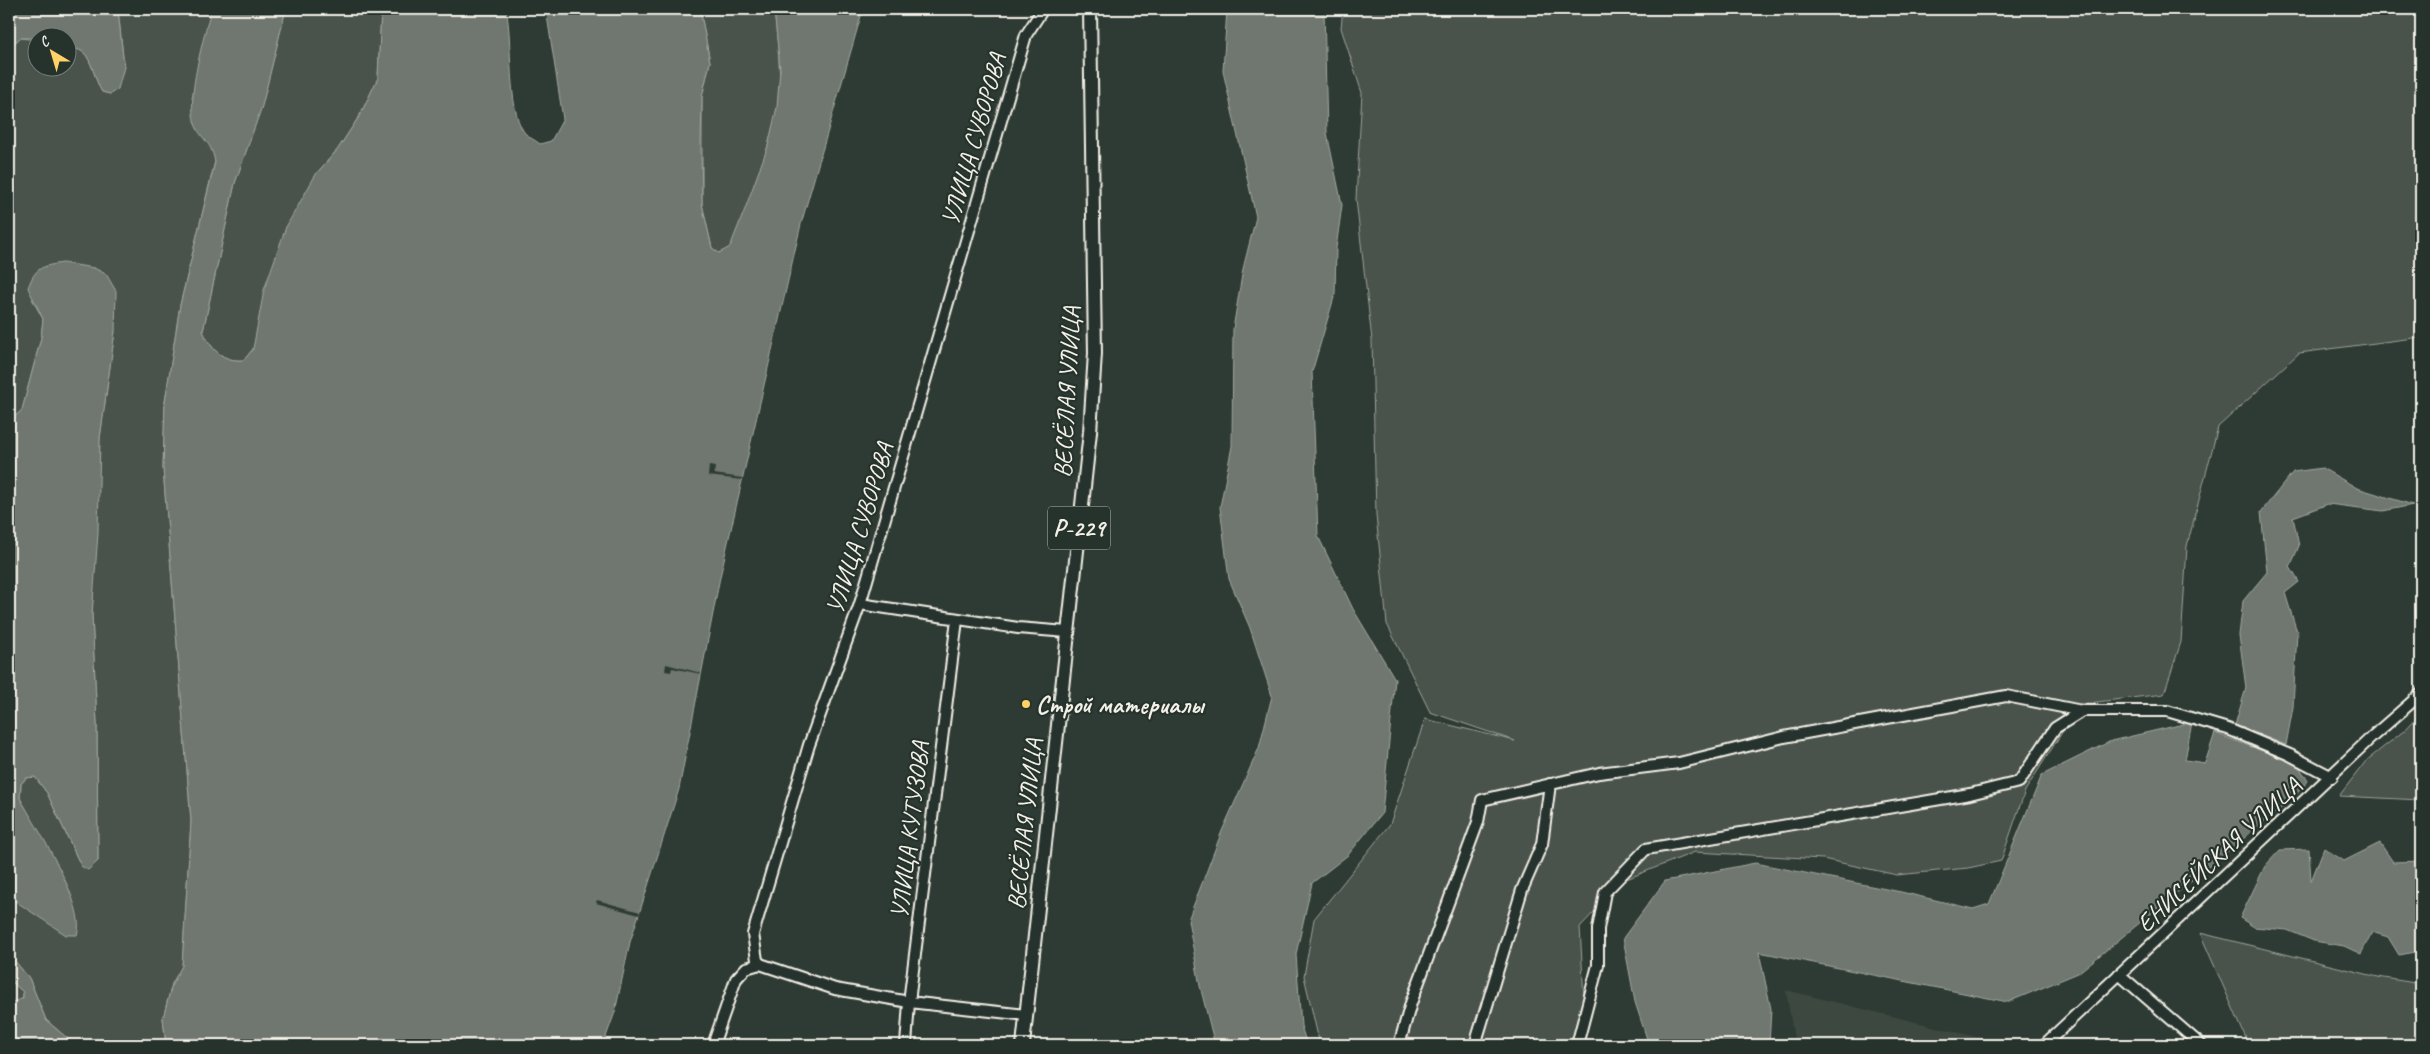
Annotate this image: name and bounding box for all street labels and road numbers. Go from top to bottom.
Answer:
street label: УЛИЦА СУВОРОВА [934,48,1014,229]
street label: ВЕСЁЛАЯ УЛИЦА [1047,305,1087,478]
street label: УЛИЦА СУВОРОВА [819,438,902,618]
road number: Р-229 [1048,506,1110,550]
street label: ВЕСЁЛАЯ УЛИЦА [1000,737,1050,911]
street label: УЛИЦА КУТУЗОВА [883,739,937,920]
street label: ЕНИСЕЙСКАЯ УЛИЦА [2130,770,2308,939]

